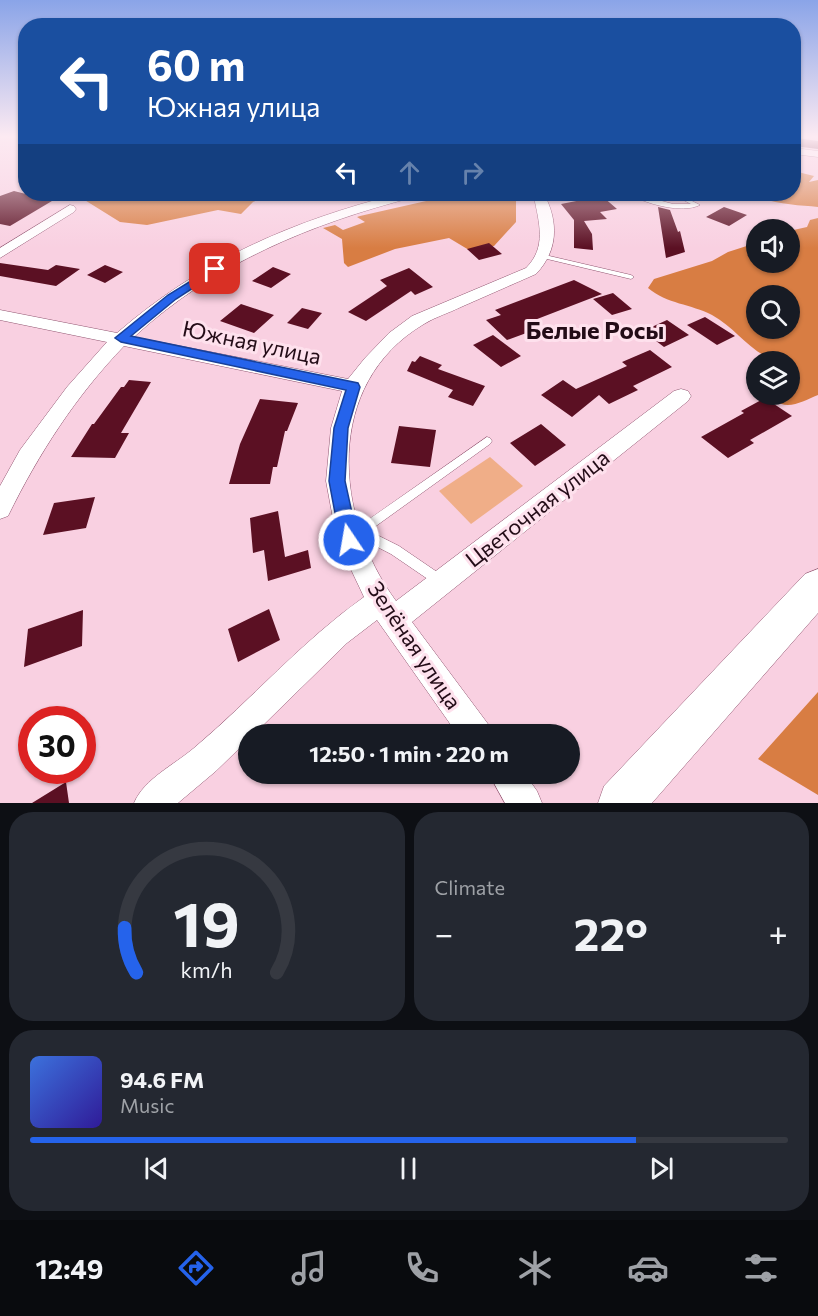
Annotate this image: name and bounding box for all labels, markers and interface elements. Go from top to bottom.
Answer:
text: 60 m [147,38,246,90]
icon: left [48,42,126,120]
text: Южная улица [147,90,320,123]
icon: left [330,156,363,189]
icon: ahead [393,156,426,189]
icon: right [456,156,489,189]
map controls [746,219,800,405]
button: sound [746,219,800,273]
pin [189,243,240,294]
icon: arrive [198,252,231,285]
button: search [746,285,800,339]
street label: Южная улица [180,314,324,370]
district label: Белые Росы [526,315,664,344]
button: layers [746,351,800,405]
street label: Цветочная улица [460,443,614,573]
position arrow [317,508,381,572]
street label: Зелёная улица [362,576,468,714]
speed limit sign: 30 [18,706,96,784]
text: 12:50 · 1 min · 220 m [309,740,509,767]
text: Climate [435,875,505,899]
text: 19 [173,884,240,960]
text: 22° [574,905,648,960]
text: − [435,912,453,953]
text: + [769,912,788,953]
text: km/h [181,957,233,983]
text: 94.6 FM [120,1066,204,1093]
text: Music [120,1093,174,1117]
icon: previous [140,1152,173,1185]
icon: pause [392,1152,425,1185]
icon: next [645,1152,678,1185]
icon: directions [175,1247,217,1289]
icon: music [288,1247,330,1289]
icon: phone [401,1247,443,1289]
icon: climate [514,1247,556,1289]
icon: car [627,1247,669,1289]
icon: filters [740,1247,782,1289]
text: 12:49 [36,1252,104,1285]

